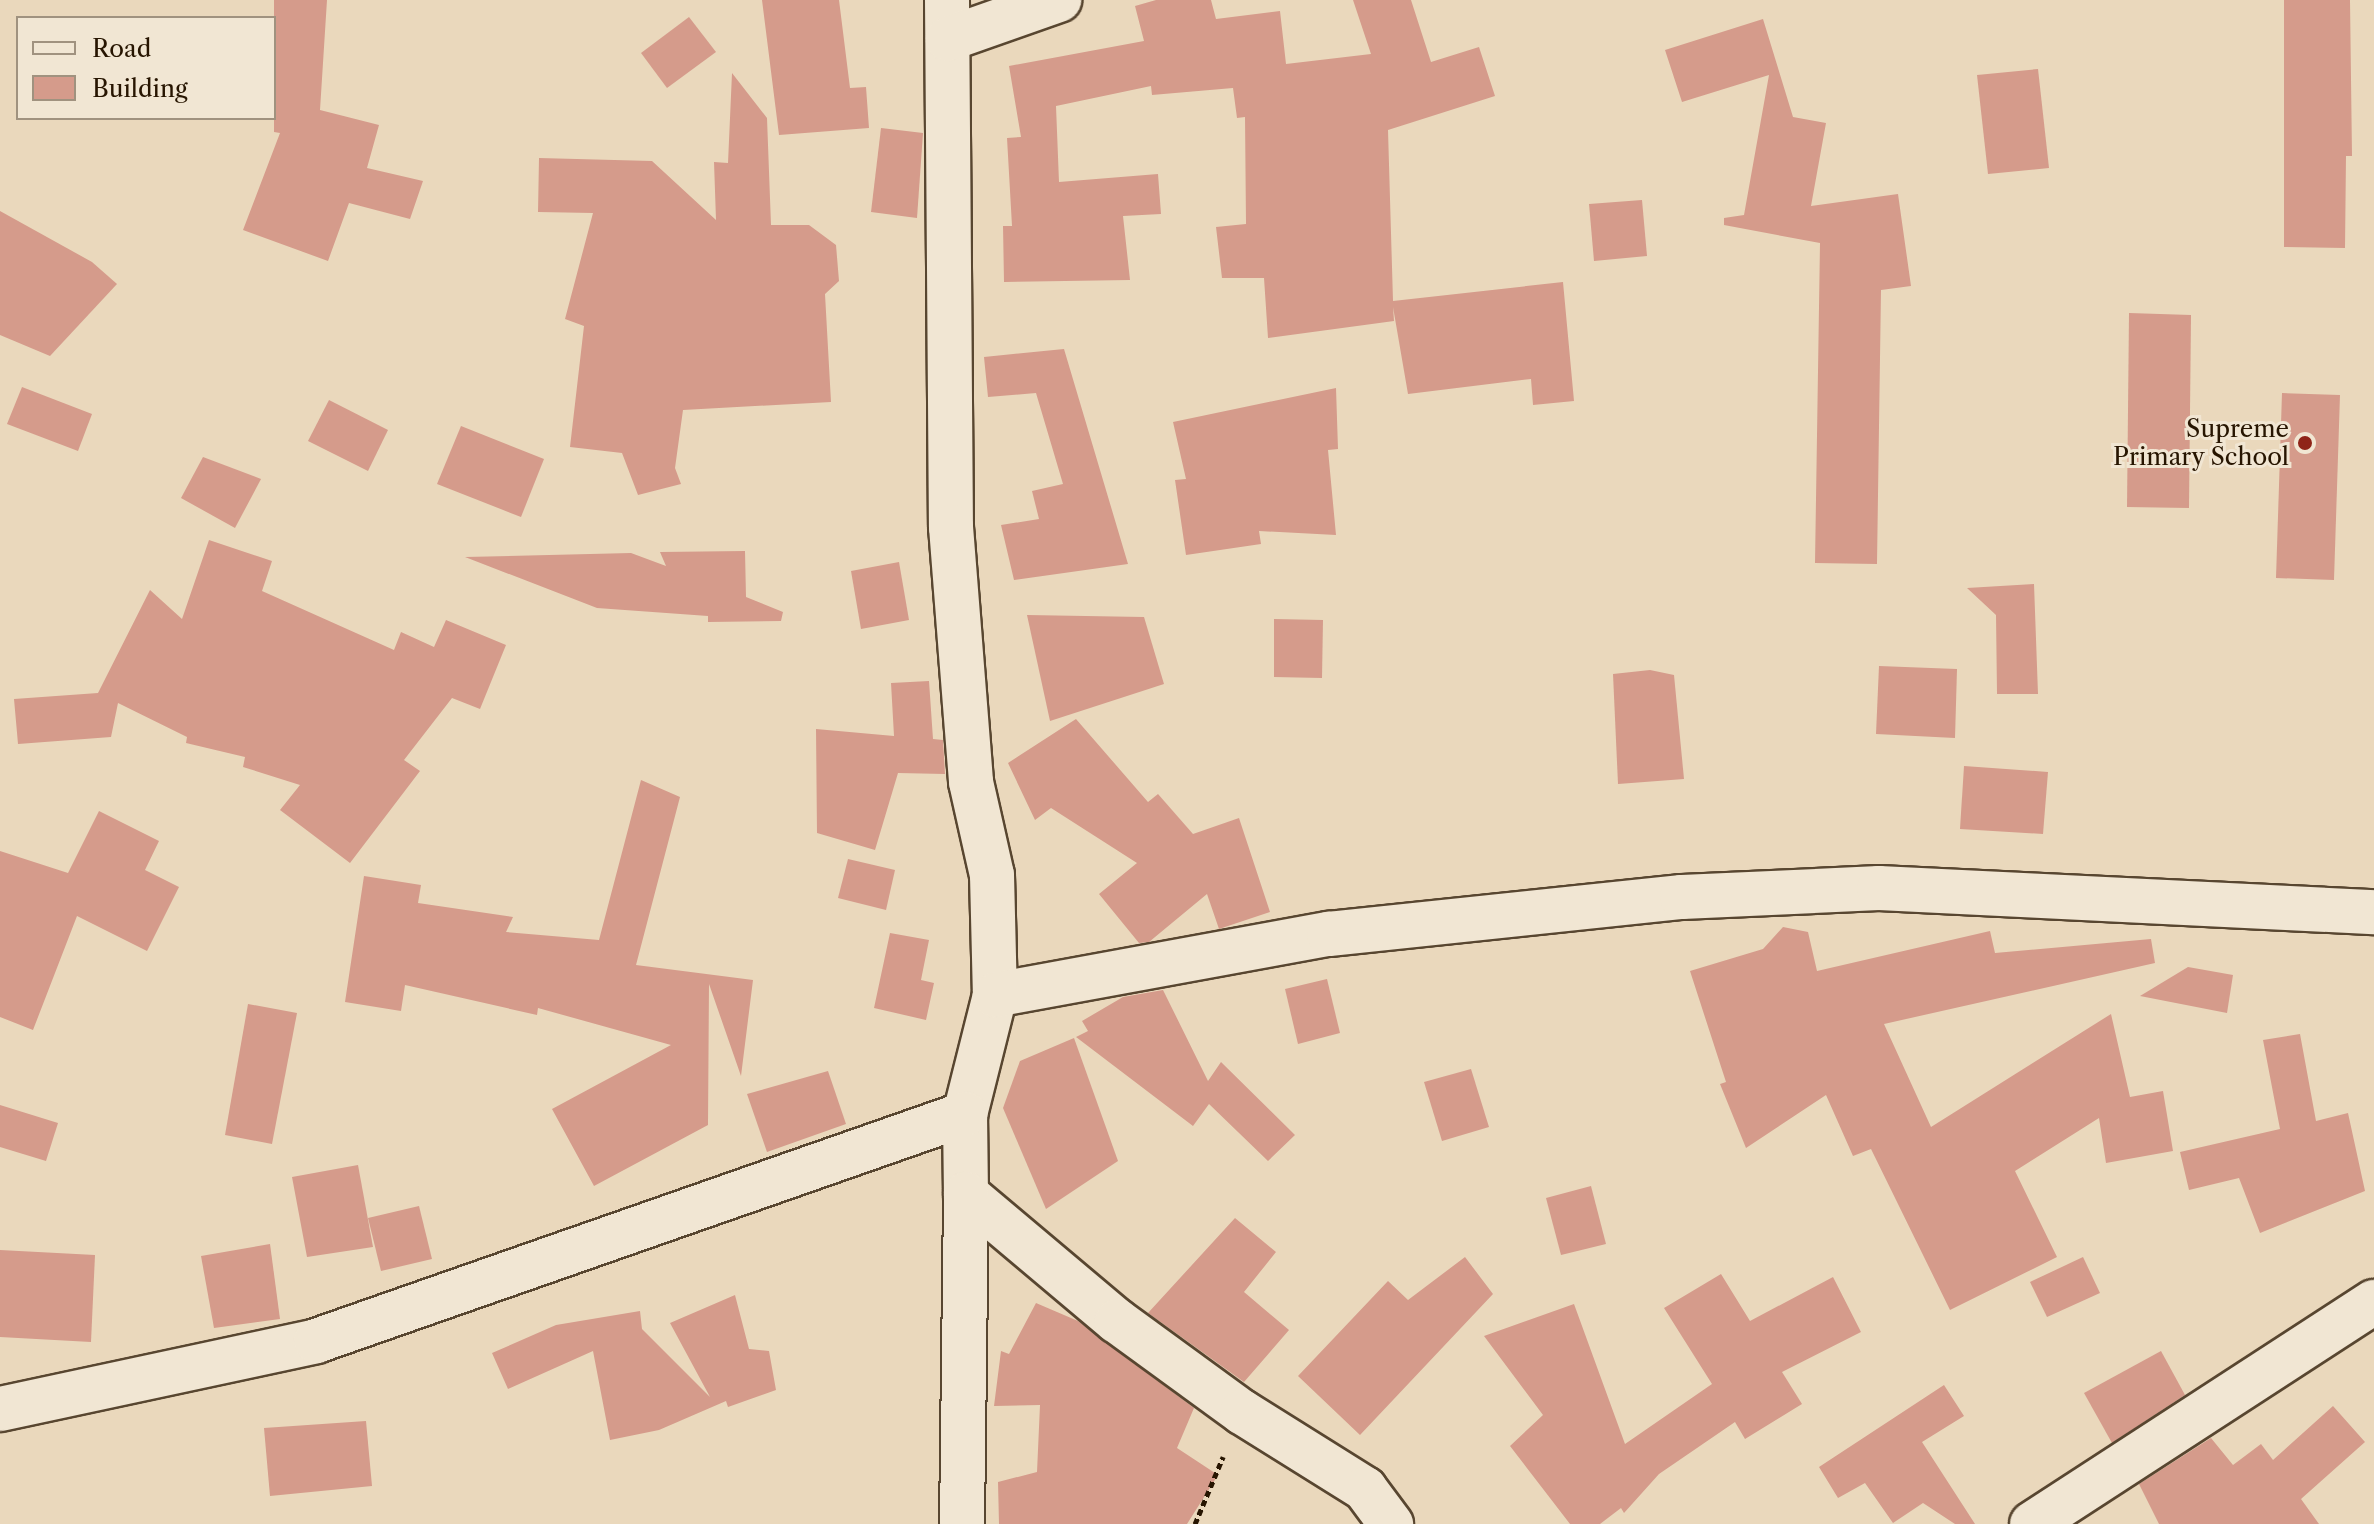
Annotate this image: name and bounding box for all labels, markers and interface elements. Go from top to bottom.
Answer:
legend [16,16,276,120]
text: Road [92,34,151,63]
text: Building [92,74,188,103]
place label: Supreme Primary School [2112,415,2289,471]
marker: Supreme Primary School [2296,434,2314,452]

